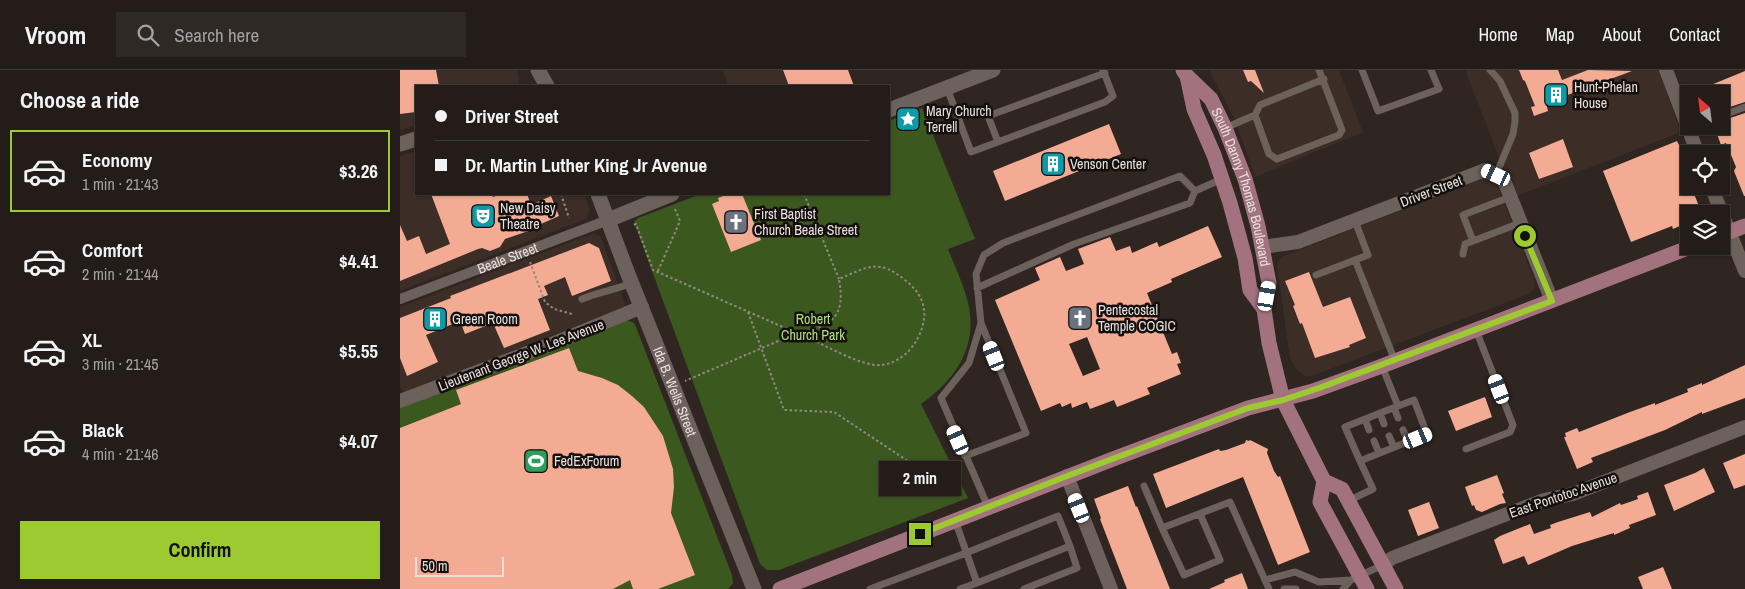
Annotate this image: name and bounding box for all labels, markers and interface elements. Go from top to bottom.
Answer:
search box [116,12,466,57]
text: Vroom [25,19,86,51]
icon: search [134,21,162,49]
text: Search here [174,22,259,48]
text: Home [1478,22,1518,47]
text: Map [1546,22,1575,47]
text: About [1603,22,1641,47]
text: Contact [1669,22,1720,47]
place label: Hunt-Phelan House [1574,78,1638,112]
building icon: Hunt-Phelan House [1543,82,1569,108]
text: Choose a ride [20,85,139,115]
north arrow [1680,85,1730,135]
map controls [1680,85,1730,255]
place label: Mary Church Terrell [926,102,992,136]
text: Driver Street [465,103,559,129]
street label: South Danny Thomas Boulevard [1207,105,1275,268]
place icon: Mary Church Terrell [895,106,921,132]
button: locate [1680,145,1730,195]
text: Economy [82,147,152,173]
icon: car [22,149,67,194]
building icon: Venson Center [1040,151,1066,177]
text: Dr. Martin Luther King Jr Avenue [465,152,707,178]
place label: Venson Center [1070,155,1146,173]
text: $3.26 [339,158,378,184]
car [1479,162,1512,188]
street label: Driver Street [1397,171,1465,211]
text: 1 min · 21:43 [82,173,159,195]
place label: New Daisy Theatre [500,199,556,233]
theatre icon: New Daisy Theatre [470,203,496,229]
place label: First Baptist Church Beale Street [754,205,857,239]
button: layers [1680,205,1730,255]
church icon: First Baptist Church Beale Street [723,209,749,235]
route start [1514,225,1536,247]
text: Comfort [82,237,143,263]
icon: car [22,239,67,284]
street label: Beale Street [475,239,540,278]
text: $4.41 [339,248,378,274]
text: 2 min · 21:44 [82,263,159,285]
car [1257,280,1276,312]
place label: Pentecostal Temple COGIC [1098,301,1176,335]
church icon: Pentecostal Temple COGIC [1067,305,1093,331]
building icon: Green Room [422,306,448,332]
place label: Green Room [452,310,518,328]
park label: Robert Church Park [781,310,845,344]
street label: Lieutenant George W. Lee Avenue [436,315,606,395]
text: XL [82,327,102,353]
icon: car [22,329,67,374]
text: $5.55 [339,338,378,364]
car [981,339,1006,373]
street label: Ida B. Wells Street [649,344,701,439]
text: 3 min · 21:45 [82,353,159,375]
car [1486,372,1511,406]
text: Black [82,417,124,443]
icon: car [22,419,67,464]
car [945,423,970,457]
car [1401,425,1434,451]
text: $4.07 [339,428,378,454]
text: 4 min · 21:46 [82,443,159,465]
sports icon: FedExForum [523,448,549,474]
place label: FedExForum [554,452,619,470]
callout: 2 min [879,462,961,496]
text: 2 min [903,467,937,489]
street label: East Pontotoc Avenue [1507,468,1619,522]
car [1066,491,1091,525]
button: Confirm [20,521,380,579]
route end [909,523,931,545]
scale bar [415,554,504,577]
text: 50 m [422,557,448,575]

